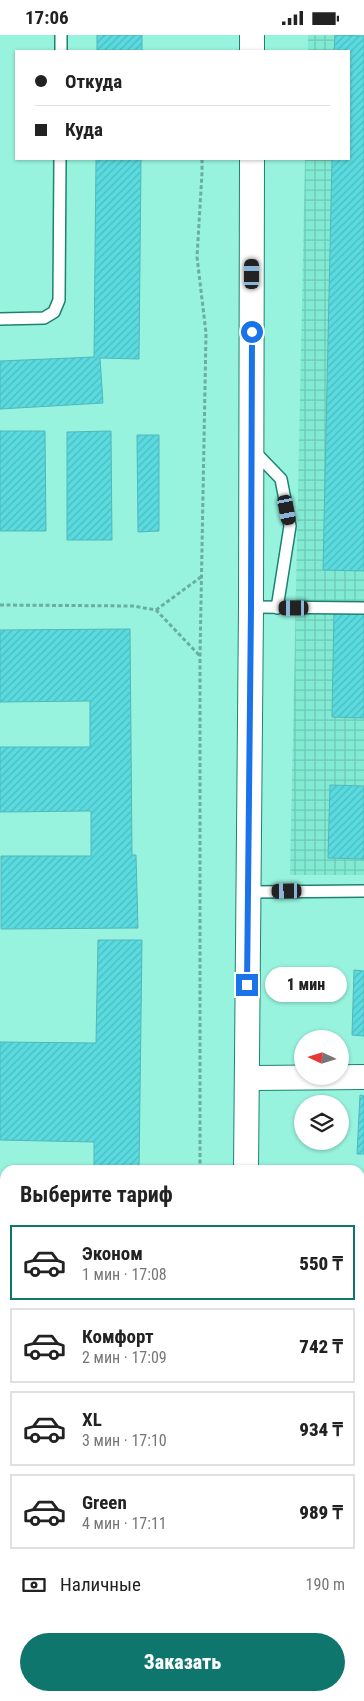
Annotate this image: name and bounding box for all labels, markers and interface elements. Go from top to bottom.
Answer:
text: 17:06 [25,6,69,29]
text: Откуда [65,70,122,93]
text: Куда [65,118,103,141]
car [244,259,259,289]
route start [241,321,263,343]
car [276,494,297,526]
car [279,601,309,616]
car [271,883,302,899]
callout: 1 мин [264,967,347,1003]
route end [236,974,258,996]
text: 1 мин [287,975,325,994]
north arrow [294,1030,349,1085]
map controls [294,1030,349,1150]
button: layers [294,1095,349,1150]
text: Выберите тариф [20,1182,173,1207]
icon: car [22,1240,67,1285]
text: Эконом [82,1242,143,1265]
text: 550 ₸ [299,1252,343,1275]
text: 1 мин · 17:08 [82,1265,167,1284]
icon: car [22,1323,67,1368]
text: Комфорт [82,1325,154,1348]
text: 742 ₸ [299,1335,343,1358]
text: 2 мин · 17:09 [82,1348,167,1367]
icon: car [22,1406,67,1451]
text: XL [82,1408,102,1431]
text: 934 ₸ [299,1418,343,1441]
text: 3 мин · 17:10 [82,1431,167,1450]
icon: car [22,1489,67,1534]
text: Green [82,1491,127,1514]
text: 989 ₸ [299,1501,343,1524]
text: 4 мин · 17:11 [82,1514,167,1533]
icon: cash [20,1571,48,1599]
text: Наличные [60,1573,141,1596]
text: 190 m [306,1575,345,1594]
button: Заказать [20,1633,345,1691]

